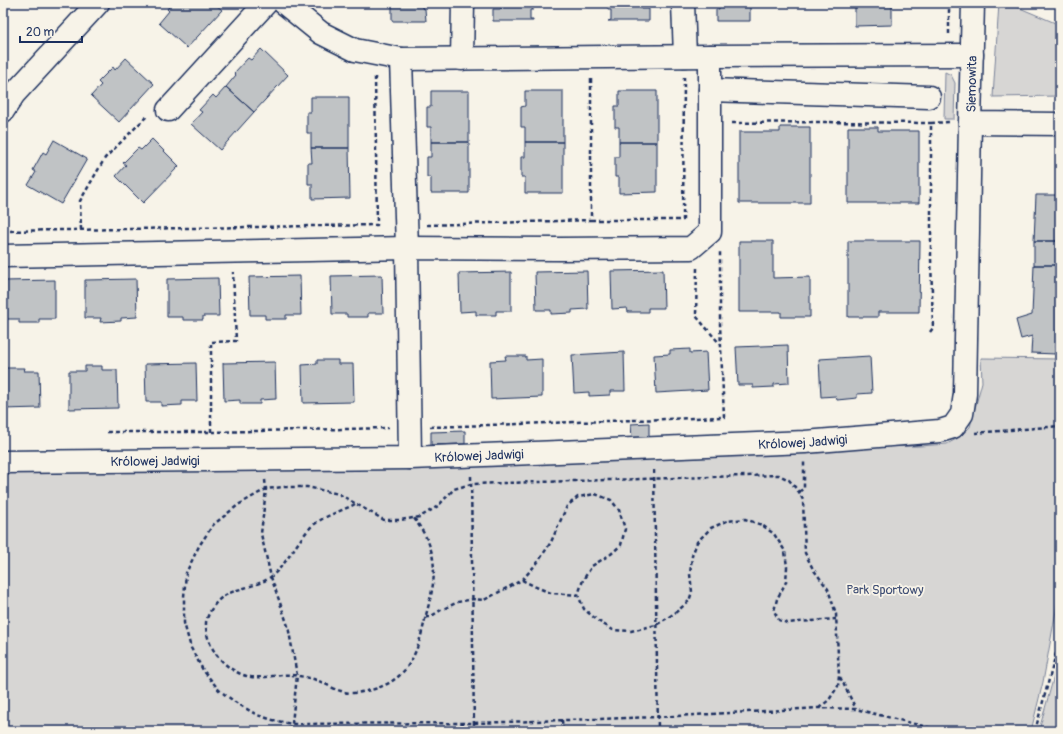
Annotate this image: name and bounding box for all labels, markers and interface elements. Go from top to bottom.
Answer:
scale bar [20,18,82,44]
text: 20 m [26,25,55,40]
street label: Siemowita [964,55,980,113]
street label: Królowej Jadwigi [758,432,848,453]
street label: Królowej Jadwigi [434,446,524,466]
street label: Królowej Jadwigi [110,453,200,470]
park label: Park Sportowy [846,582,924,598]

